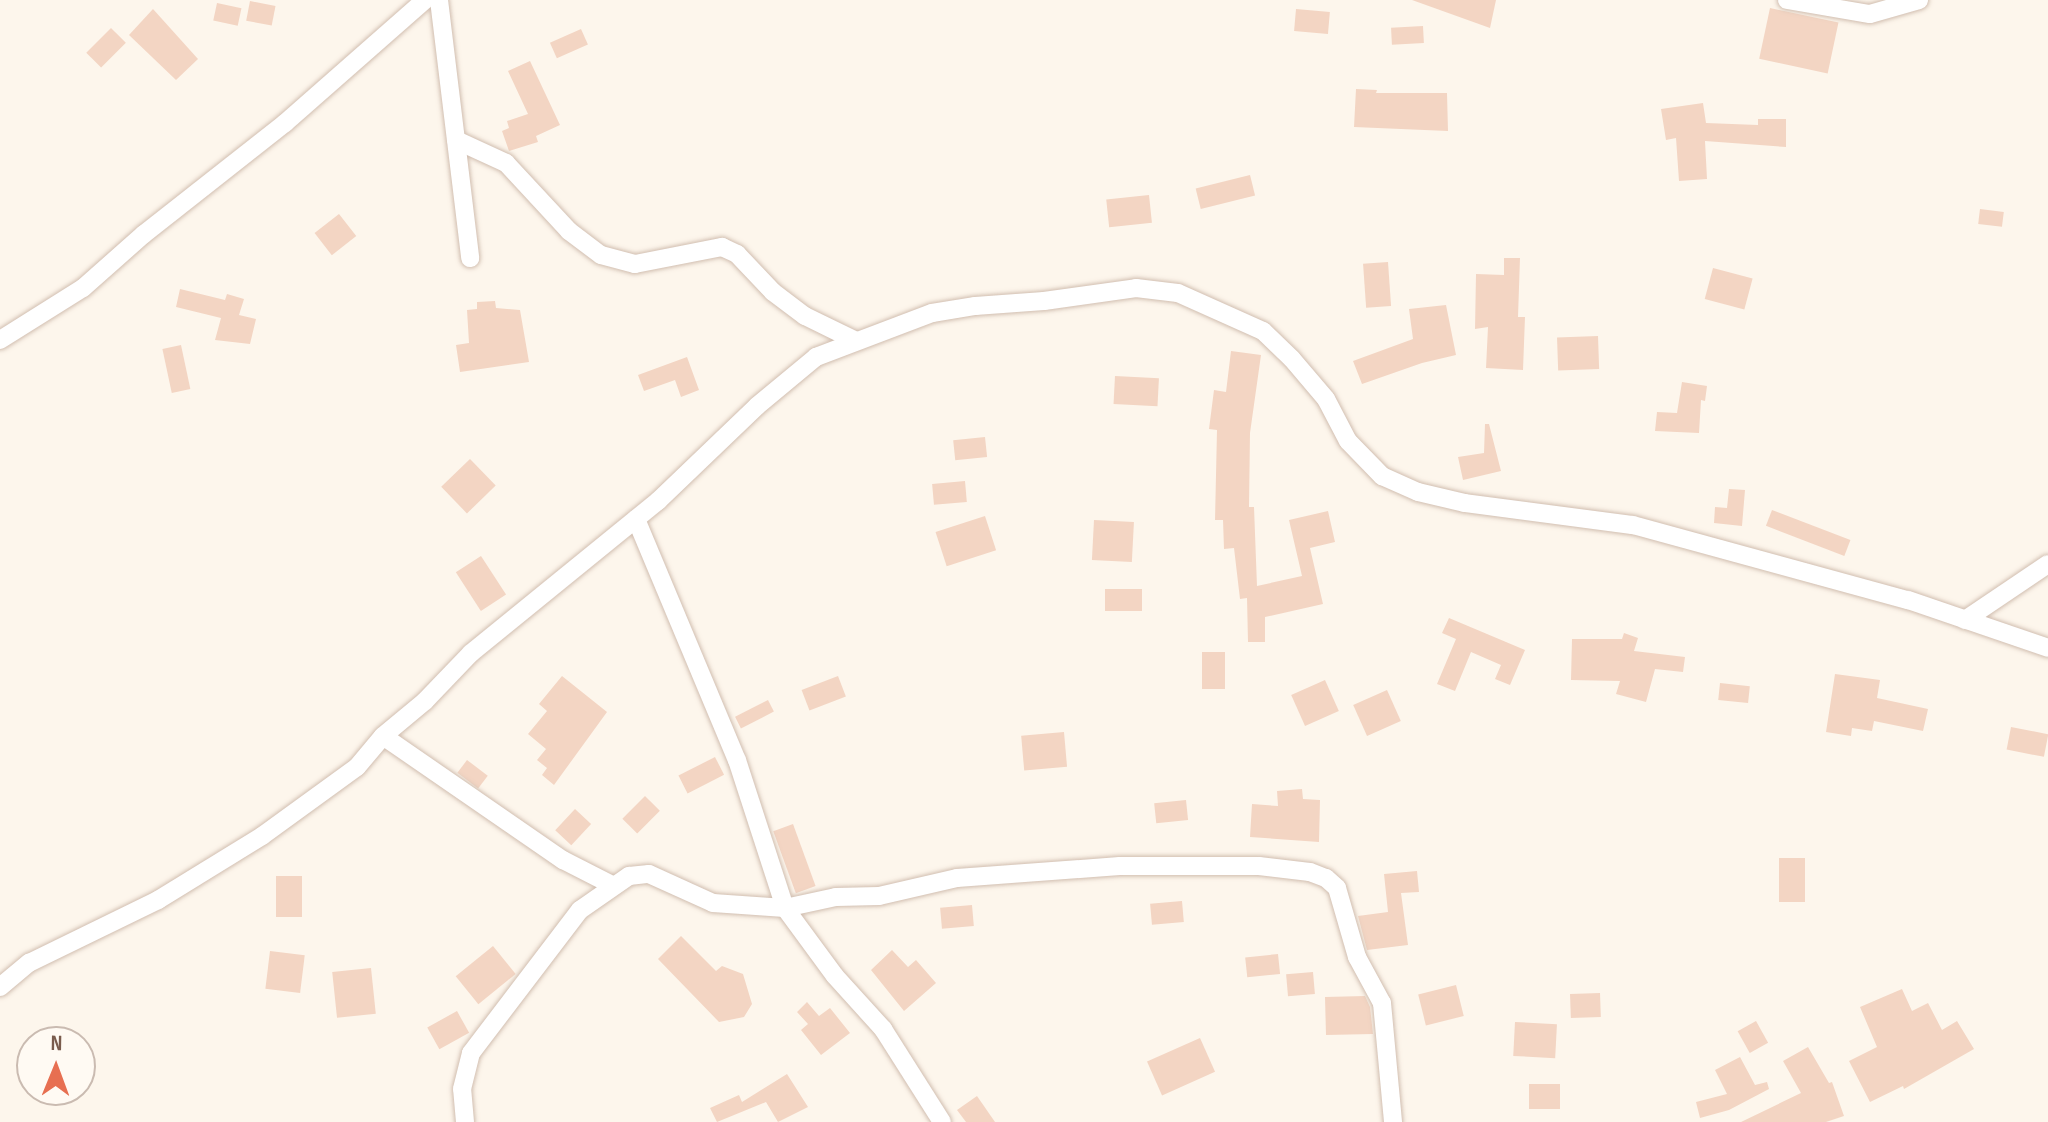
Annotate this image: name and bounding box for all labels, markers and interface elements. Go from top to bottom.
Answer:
north arrow [16,1026,96,1106]
text: N [50,1030,63,1057]

